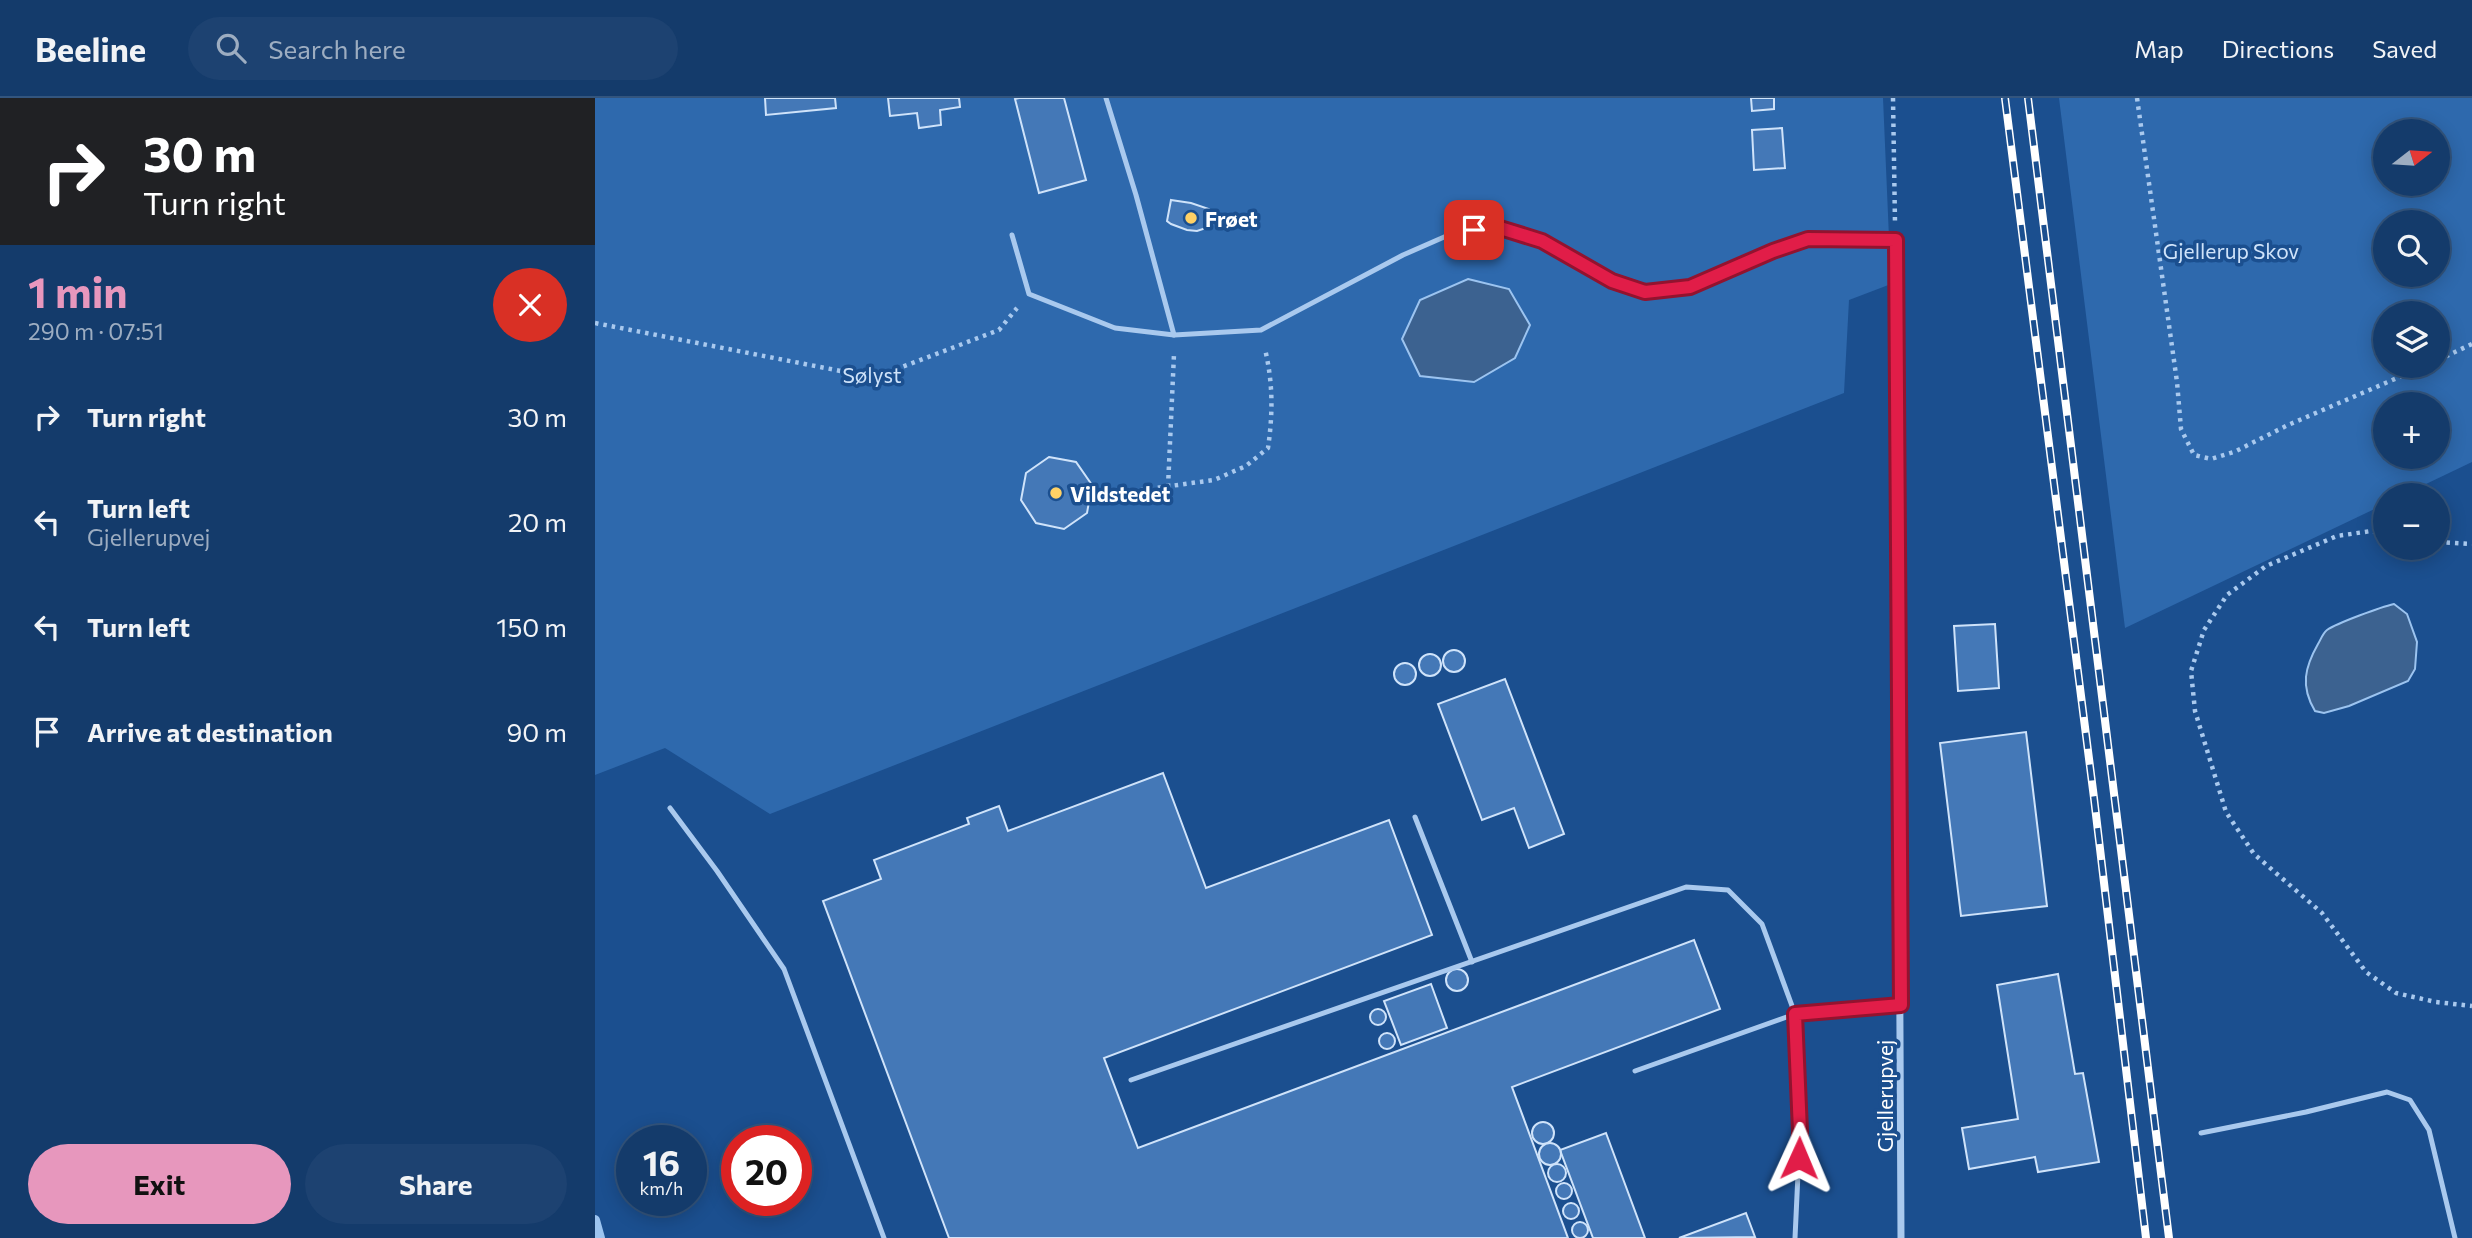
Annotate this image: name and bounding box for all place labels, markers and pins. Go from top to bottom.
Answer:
pin [1444,200,1504,260]
place label: Frøet [1205,206,1258,231]
marker: Frøet [1183,210,1199,226]
place label: Vildstedet [1070,481,1171,506]
marker: Vildstedet [1048,485,1064,501]

